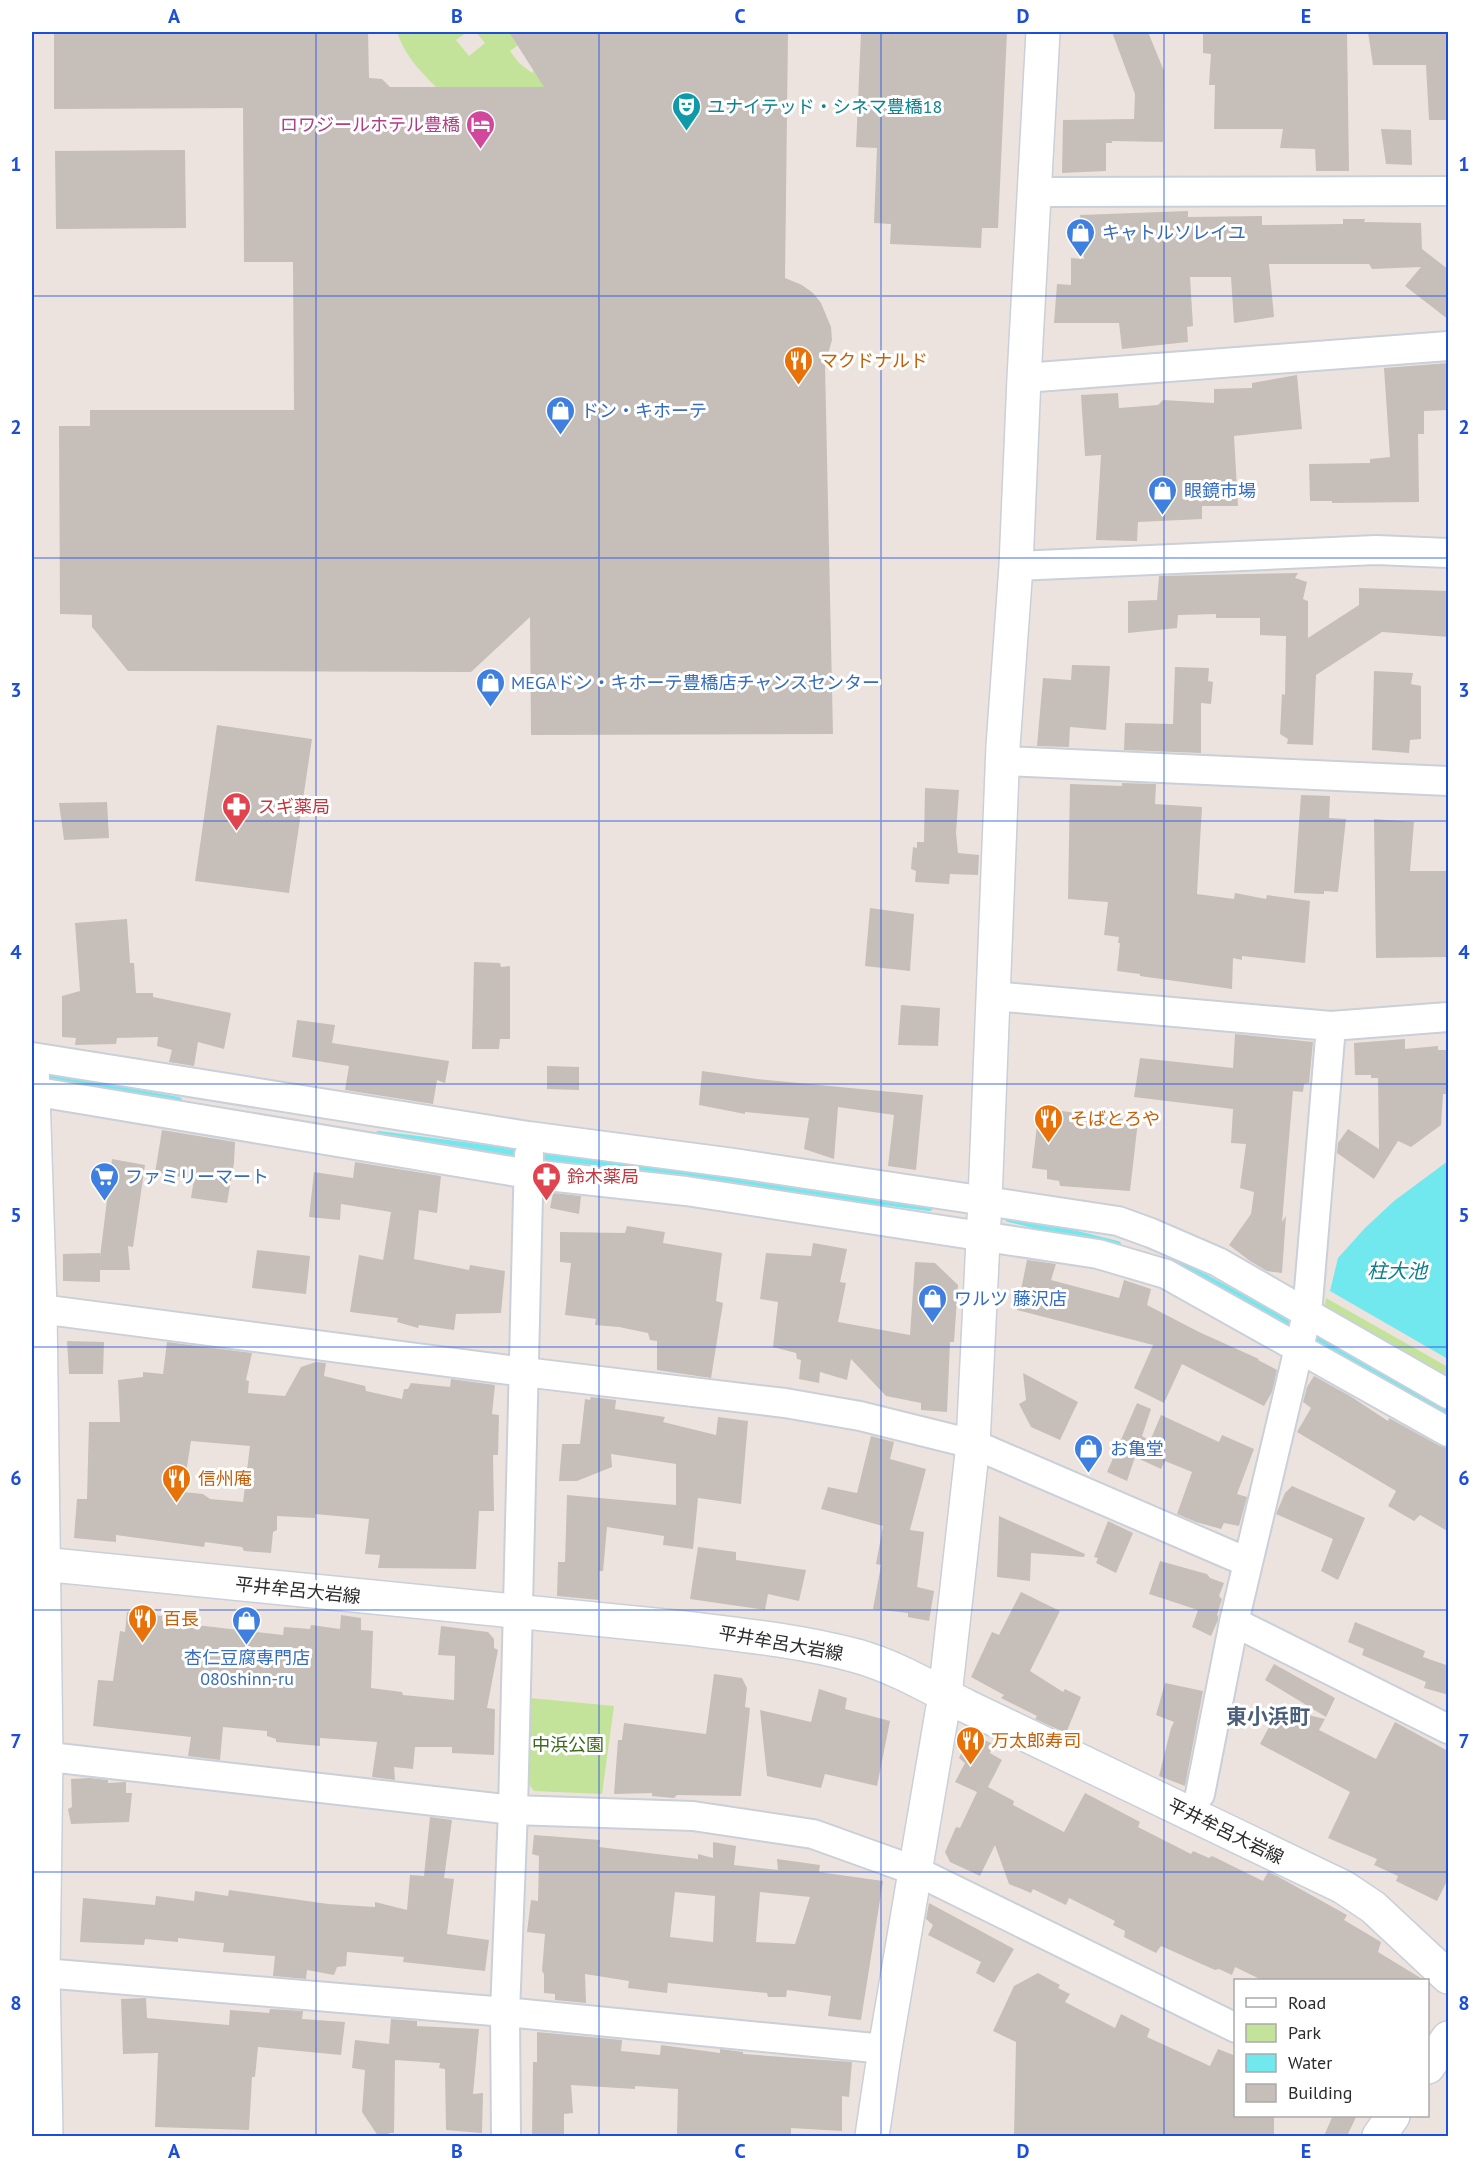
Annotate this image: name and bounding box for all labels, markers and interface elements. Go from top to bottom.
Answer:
text: A [168,3,181,29]
text: B [451,3,463,29]
text: C [734,3,746,29]
text: D [1017,3,1030,29]
text: E [1301,3,1311,29]
theatre icon: ユナイテッド・シネマ豊橋18 [670,90,702,132]
place label: ユナイテッド・シネマ豊橋18 [707,95,942,118]
hotel icon: ロワジールホテル豊橋 [465,108,497,150]
place label: ロワジールホテル豊橋 [280,113,460,136]
text: 1 [10,151,22,177]
text: 1 [1458,151,1470,177]
shop icon: キャトルソレイユ [1065,216,1097,258]
place label: キャトルソレイユ [1102,221,1246,244]
restaurant icon: マクドナルド [783,344,815,386]
place label: マクドナルド [820,349,928,372]
shop icon: ドン・キホーテ [544,394,576,436]
place label: ドン・キホーテ [581,399,707,422]
text: 2 [10,414,22,440]
text: 2 [1458,414,1470,440]
shop icon: 眼鏡市場 [1147,474,1179,516]
place label: 眼鏡市場 [1184,479,1256,502]
shop icon: MEGAドン・キホーテ豊橋店チャンスセンター [474,666,506,708]
place label: MEGAドン・キホーテ豊橋店チャンスセンター [511,671,880,694]
text: 3 [10,677,22,703]
text: 3 [1458,677,1470,703]
pharmacy icon: スギ薬局 [221,790,253,832]
place label: スギ薬局 [258,795,330,818]
text: 4 [10,939,22,965]
text: 4 [1458,939,1470,965]
restaurant icon: そばとろや [1033,1102,1065,1144]
place label: そばとろや [1070,1107,1160,1130]
supermarket icon: ファミリーマート [88,1160,120,1202]
pharmacy icon: 鈴木薬局 [530,1160,562,1202]
place label: ファミリーマート [125,1165,269,1188]
place label: 鈴木薬局 [567,1165,639,1188]
text: 5 [10,1202,22,1228]
text: 5 [1458,1202,1470,1228]
water label: 柱大池 [1367,1258,1429,1284]
shop icon: ワルツ 藤沢店 [917,1282,949,1324]
place label: ワルツ 藤沢店 [954,1287,1067,1310]
shop icon: お亀堂 [1073,1432,1105,1474]
place label: お亀堂 [1110,1437,1164,1460]
restaurant icon: 信州庵 [161,1462,193,1504]
text: 6 [10,1465,22,1491]
text: 6 [1458,1465,1470,1491]
place label: 信州庵 [198,1467,252,1490]
street label: 平井牟呂大岩線 [234,1572,362,1608]
restaurant icon: 百長 [126,1602,158,1644]
shop icon: 杏仁豆腐専門店 080shinn-ru [231,1604,263,1646]
place label: 百長 [163,1607,199,1630]
street label: 平井牟呂大岩線 [717,1621,845,1665]
place label: 杏仁豆腐専門店 080shinn-ru [184,1646,310,1690]
district label: 東小浜町 [1226,1703,1310,1730]
restaurant icon: 万太郎寿司 [954,1724,986,1766]
text: 7 [10,1728,22,1754]
text: 7 [1458,1728,1470,1754]
place label: 万太郎寿司 [991,1729,1081,1752]
park label: 中浜公園 [532,1733,604,1756]
street label: 平井牟呂大岩線 [1164,1793,1288,1869]
legend [1234,1979,1429,2117]
text: 8 [10,1990,22,2016]
text: 8 [1458,1990,1470,2016]
text: Road [1288,1991,1326,2014]
text: Park [1288,2021,1321,2044]
text: Water [1288,2051,1332,2074]
text: Building [1288,2081,1352,2104]
text: A [168,2138,181,2164]
text: B [451,2138,463,2164]
text: C [734,2138,746,2164]
text: D [1017,2138,1030,2164]
text: E [1301,2138,1311,2164]

